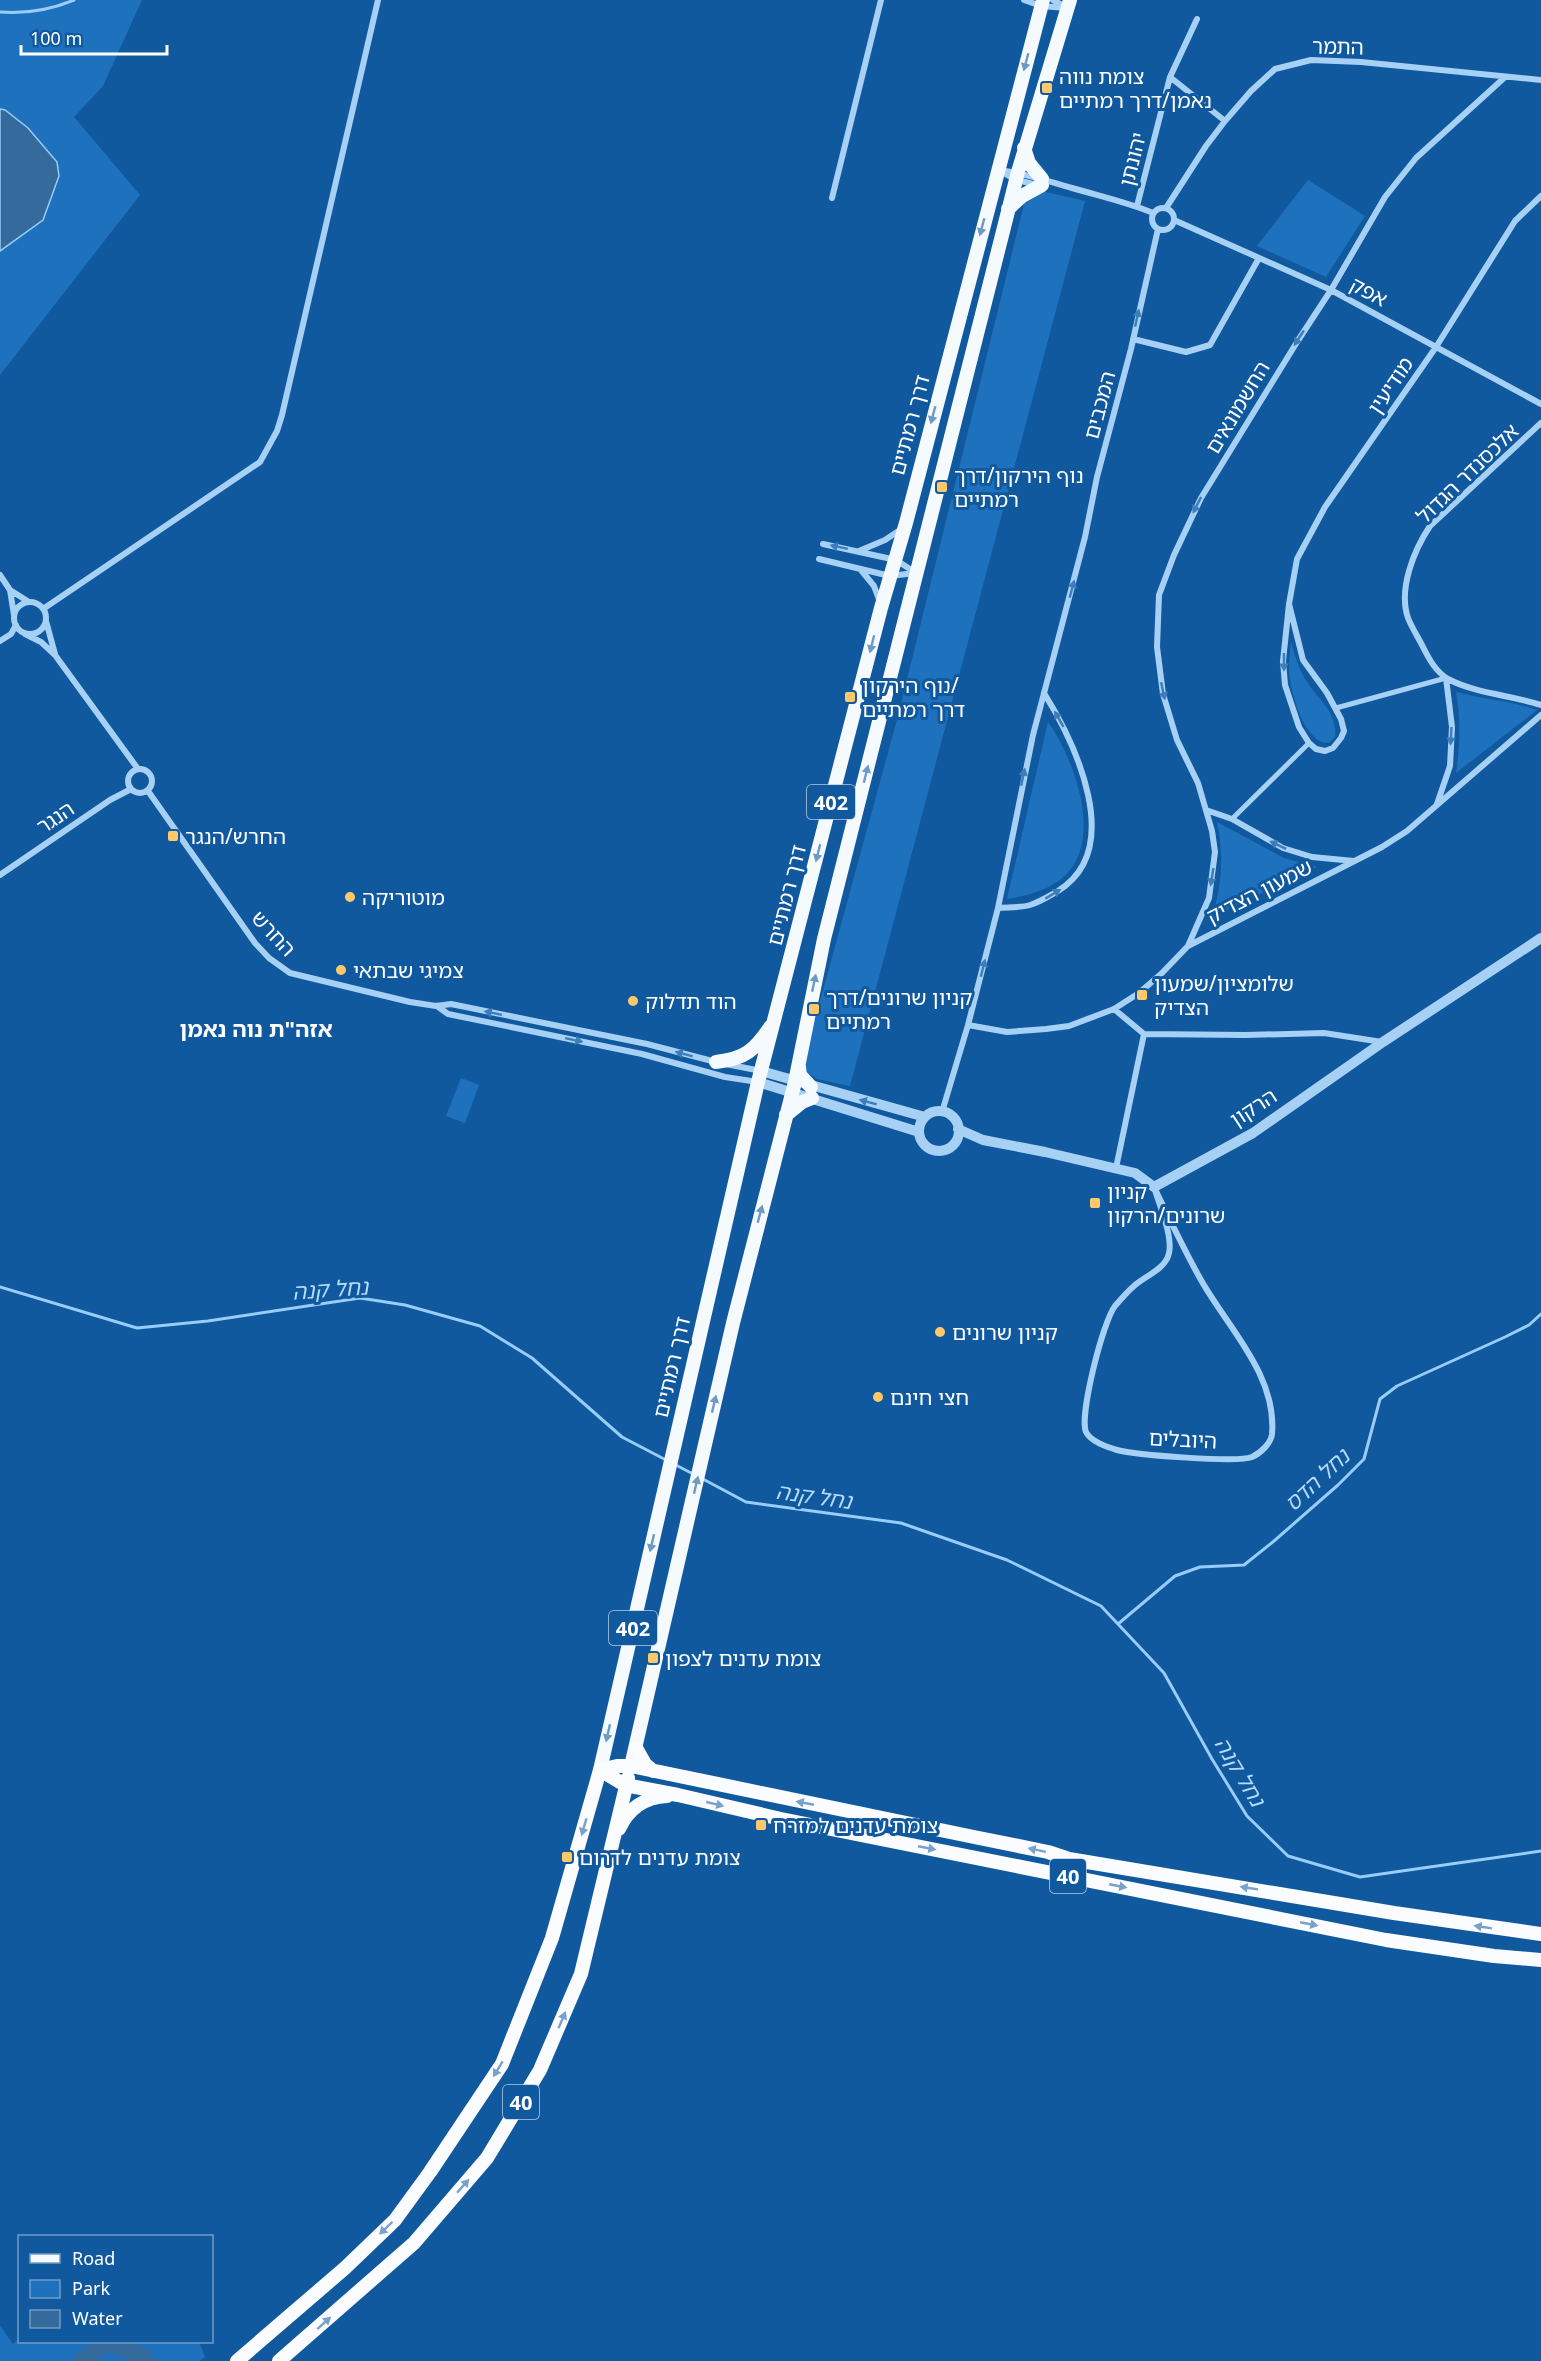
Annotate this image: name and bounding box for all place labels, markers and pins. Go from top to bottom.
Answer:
place label: צומת נווה נאמן/דרך רמתיים [1059,62,1212,114]
marker: צומת נווה נאמן/דרך רמתיים [1040,81,1054,95]
place label: נוף הירקון/דרך רמתיים [954,461,1084,513]
marker: נוף הירקון/דרך רמתיים [935,480,949,494]
place label: נוף הירקון/ דרך רמתיים [862,671,965,723]
marker: נוף הירקון/ דרך רמתיים [843,690,857,704]
place label: החרש/הנגר [185,822,286,850]
marker: החרש/הנגר [166,829,180,843]
place label: מוטוריקה [362,883,445,911]
marker: מוטוריקה [343,890,357,904]
place label: צמיגי שבתאי [353,956,464,984]
marker: צמיגי שבתאי [334,963,348,977]
place label: שלומציון/שמעון הצדיק [1154,969,1294,1021]
place label: קניון שרונים/דרך רמתיים [826,983,972,1035]
place label: הוד תדלוק [645,987,737,1015]
marker: שלומציון/שמעון הצדיק [1135,988,1149,1002]
marker: הוד תדלוק [626,994,640,1008]
marker: קניון שרונים/דרך רמתיים [807,1002,821,1016]
place label: קניון שרונים/הרקון [1107,1177,1225,1229]
marker: קניון שרונים/הרקון [1088,1196,1102,1210]
place label: קניון שרונים [952,1318,1058,1346]
marker: קניון שרונים [933,1325,947,1339]
place label: חצי חינם [890,1383,969,1411]
marker: חצי חינם [871,1390,885,1404]
place label: צומת עדנים לצפון [665,1644,822,1672]
marker: צומת עדנים לצפון [646,1651,660,1665]
place label: צומת עדנים למזרח [773,1811,938,1839]
marker: צומת עדנים למזרח [754,1818,768,1832]
place label: צומת עדנים לדרום [579,1843,741,1871]
marker: צומת עדנים לדרום [560,1850,574,1864]

